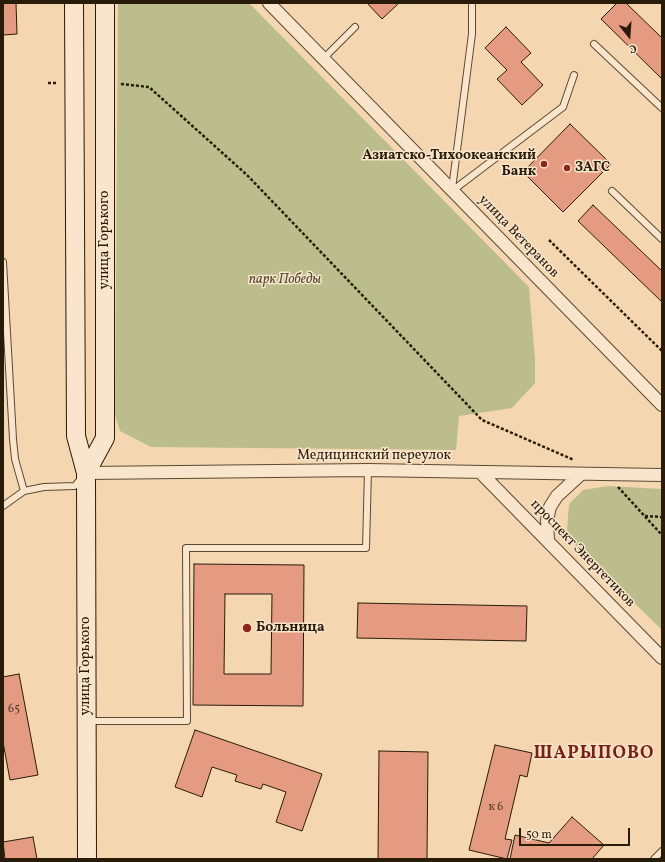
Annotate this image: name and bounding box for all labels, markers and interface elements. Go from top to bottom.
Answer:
north arrow [609,16,649,56]
text: С [627,40,638,56]
place label: Азиатско-Тихоокеанский Банк [362,148,536,180]
marker: Азиатско-Тихоокеанский Банк [539,159,549,169]
place label: ЗАГС [575,160,610,176]
marker: ЗАГС [562,163,572,173]
street label: улица Горького [97,190,113,290]
street label: улица Ветеранов [474,192,562,282]
park label: парк Победы [249,272,321,288]
street label: Медицинский переулок [297,448,451,464]
street label: проспект Энергетиков [526,497,638,611]
street label: улица Горького [78,616,94,716]
place label: Больница [256,620,325,636]
marker: Больница [241,622,253,634]
house number: 65 [8,703,20,717]
district label: ШАРЫПОВО [533,744,655,766]
house number: к 6 [489,801,503,815]
scale bar [521,820,632,846]
text: 50 m [526,827,552,843]

